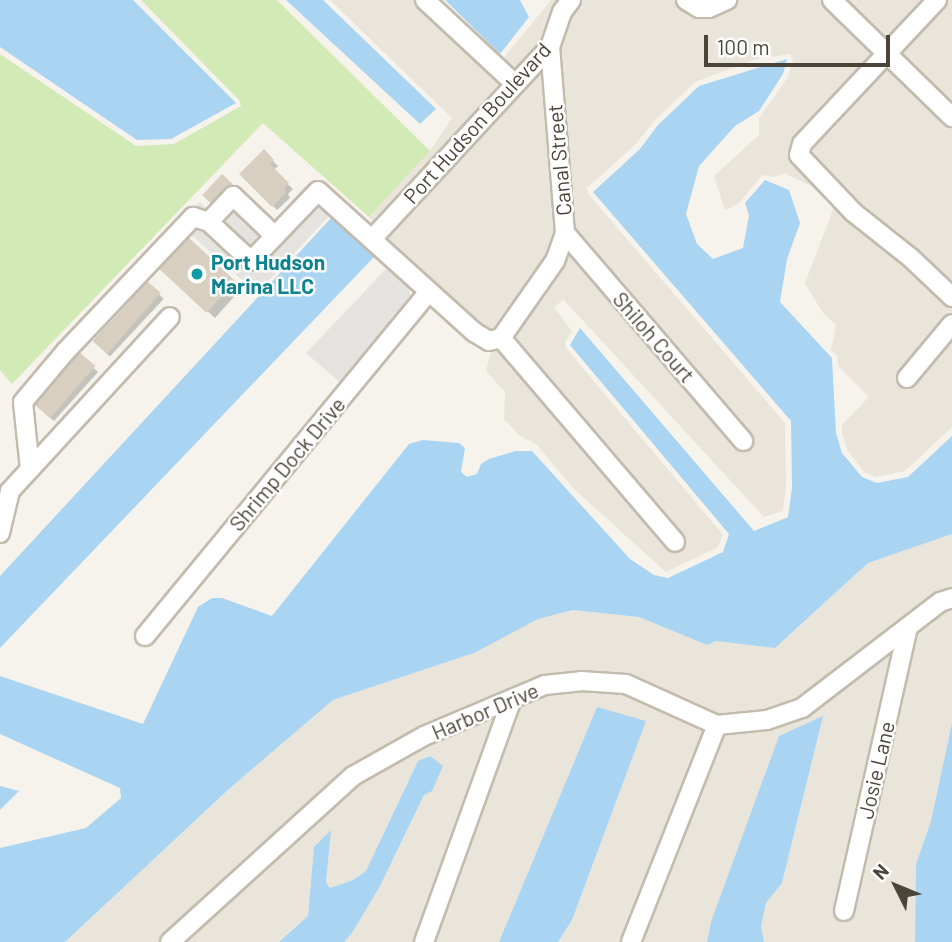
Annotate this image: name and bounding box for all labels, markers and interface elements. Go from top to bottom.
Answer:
scale bar [707,21,892,65]
text: 100 m [717,34,770,59]
street label: Port Hudson Boulevard [398,37,556,209]
street label: Canal Street [542,103,576,217]
place label: Port Hudson Marina LLC [211,249,325,299]
marker: Port Hudson Marina LLC [189,266,205,282]
street label: Shiloh Court [608,287,700,387]
street label: Shrimp Dock Drive [224,392,350,536]
street label: Harbor Drive [428,677,542,745]
street label: Josie Lane [853,719,899,821]
north arrow [861,851,931,921]
text: N [868,859,893,884]

